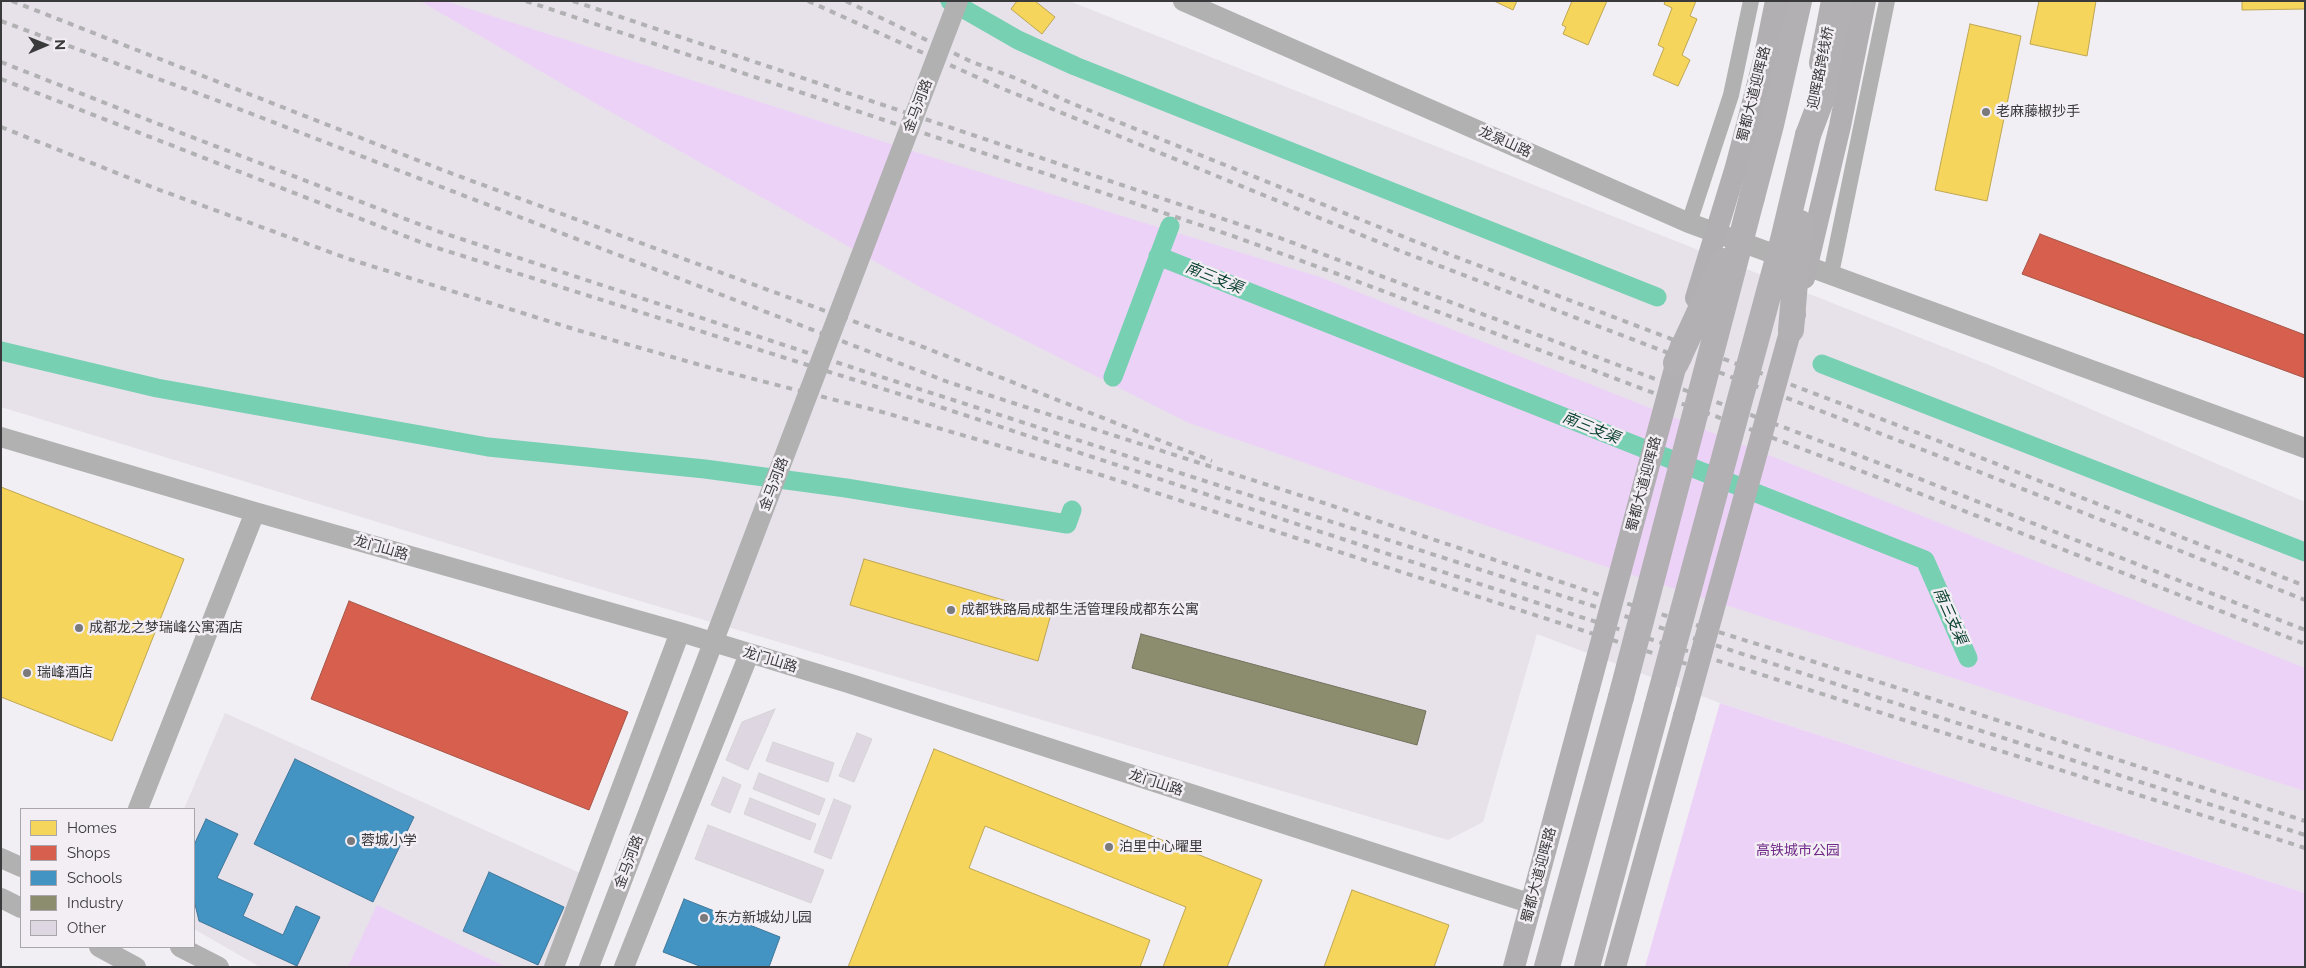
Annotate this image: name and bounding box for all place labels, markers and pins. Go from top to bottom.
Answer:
place label: 老麻藤椒抄手 [1996,104,2080,120]
marker: 老麻藤椒抄手 [1980,106,1992,118]
place label: 成都铁路局成都生活管理段成都东公寓 [961,602,1199,618]
marker: 成都铁路局成都生活管理段成都东公寓 [945,604,957,616]
place label: 成都龙之梦瑞峰公寓酒店 [89,620,243,636]
marker: 成都龙之梦瑞峰公寓酒店 [73,622,85,634]
place label: 瑞峰酒店 [37,665,93,681]
marker: 瑞峰酒店 [21,667,33,679]
place label: 蓉城小学 [361,833,417,849]
marker: 蓉城小学 [345,835,357,847]
place label: 泊里中心曜里 [1119,839,1203,855]
marker: 泊里中心曜里 [1103,841,1115,853]
place label: 东方新城幼儿园 [714,910,812,926]
marker: 东方新城幼儿园 [698,912,710,924]

